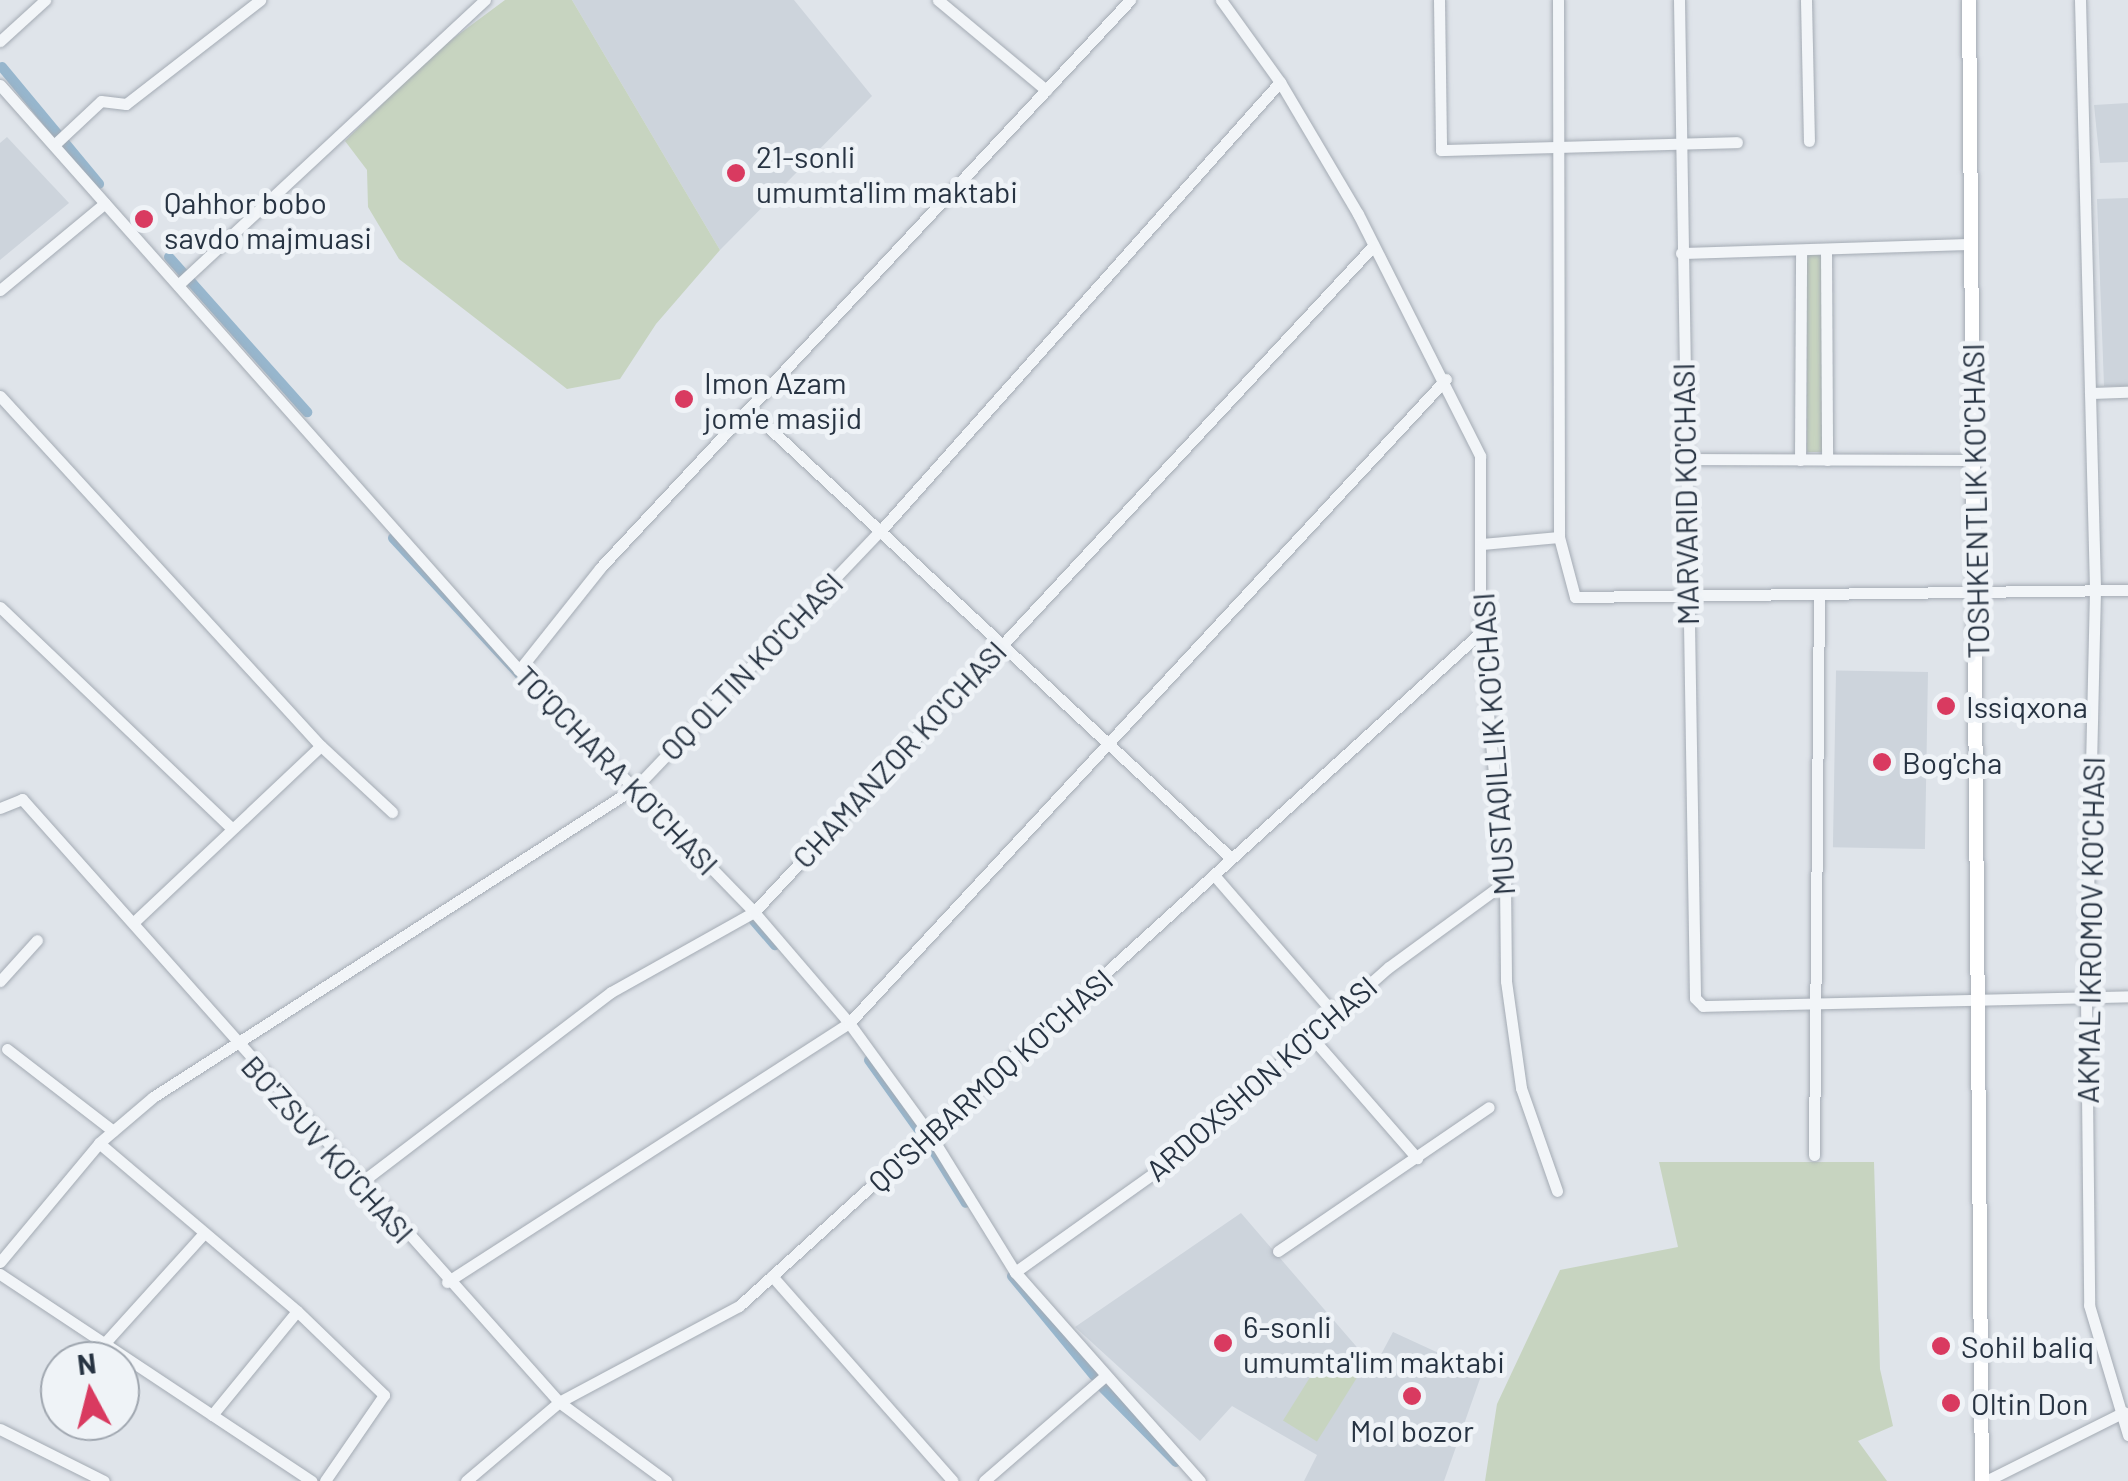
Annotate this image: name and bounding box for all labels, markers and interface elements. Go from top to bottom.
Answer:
place label: 21-sonli umumta'lim maktabi [756,138,1018,208]
marker: 21-sonli umumta'lim maktabi [725,162,747,184]
place label: Qahhor bobo savdo majmuasi [164,184,372,254]
marker: Qahhor bobo savdo majmuasi [133,208,155,230]
street label: TOSHKENTLIK KO'CHASI [1954,343,1996,659]
street label: MARVARID KO'CHASI [1665,362,1705,626]
place label: Imon Azam jom'e masjid [704,364,862,434]
marker: Imon Azam jom'e masjid [673,388,695,410]
street label: OQ OLTIN KO'CHASI [652,565,850,767]
street label: MUSTAQILLIK KO'CHASI [1464,591,1522,897]
street label: CHAMANZOR KO'CHASI [785,633,1013,875]
street label: TO'QCHARA KO'CHASI [508,658,726,882]
place label: Issiqxona [1966,688,2088,724]
marker: Issiqxona [1935,695,1957,717]
place label: Bog'cha [1902,744,2002,780]
marker: Bog'cha [1871,751,1893,773]
street label: AKMAL IKROMOV KO'CHASI [2069,756,2111,1104]
street label: QO'SHBARMOQ KO'CHASI [860,961,1120,1199]
street label: ARDOXSHON KO'CHASI [1138,968,1384,1188]
street label: BO'ZSUV KO'CHASI [234,1048,422,1250]
place label: 6-sonli umumta'lim maktabi [1243,1308,1505,1378]
place label: Sohil baliq [1961,1328,2094,1364]
marker: 6-sonli umumta'lim maktabi [1212,1332,1234,1354]
marker: Sohil baliq [1930,1335,1952,1357]
north arrow [40,1341,140,1441]
text: N [75,1345,98,1381]
marker: Mol bozor [1401,1385,1423,1407]
place label: Oltin Don [1971,1385,2088,1421]
marker: Oltin Don [1940,1392,1962,1414]
place label: Mol bozor [1350,1412,1474,1448]

